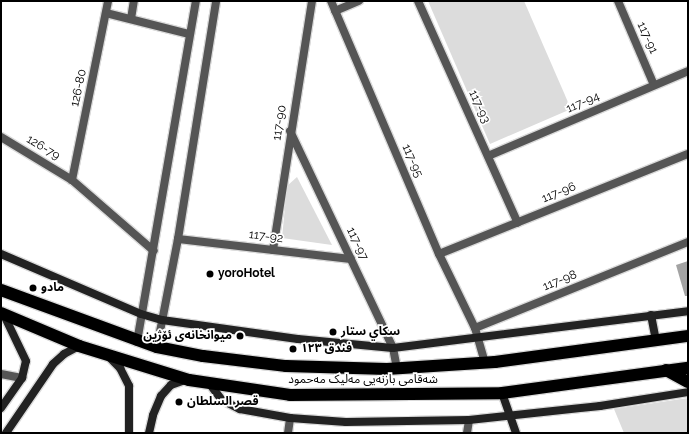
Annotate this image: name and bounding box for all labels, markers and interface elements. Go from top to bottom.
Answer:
street label: 117-91 [634,20,660,56]
street label: 126-80 [68,68,90,108]
street label: 117-93 [465,88,493,126]
street label: 117-94 [564,90,602,116]
street label: 117-90 [270,104,290,142]
street label: 126-79 [24,132,62,164]
street label: 117-95 [399,142,425,180]
street label: 117-96 [540,180,578,206]
street label: 117-97 [343,225,371,263]
street label: 117-92 [248,228,284,246]
place label: yoroHotel [218,267,275,281]
street label: 117-98 [541,268,579,294]
marker: yoroHotel [205,269,215,279]
place label: مادو [41,281,64,295]
marker: مادو [28,283,38,293]
place label: سكاي ستار [341,325,400,339]
marker: سكاي ستار [328,327,338,337]
place label: میوانخانەی ئۆژین [143,329,232,343]
marker: میوانخانەی ئۆژین [235,331,245,341]
place label: فندق ١٢٣ [301,342,352,356]
marker: فندق ١٢٣ [288,344,298,354]
street label: شەقامی بازنەیی مەلیک مەحمود [288,373,438,387]
place label: قصر السلطان [187,395,258,409]
marker: قصر السلطان [174,397,184,407]

